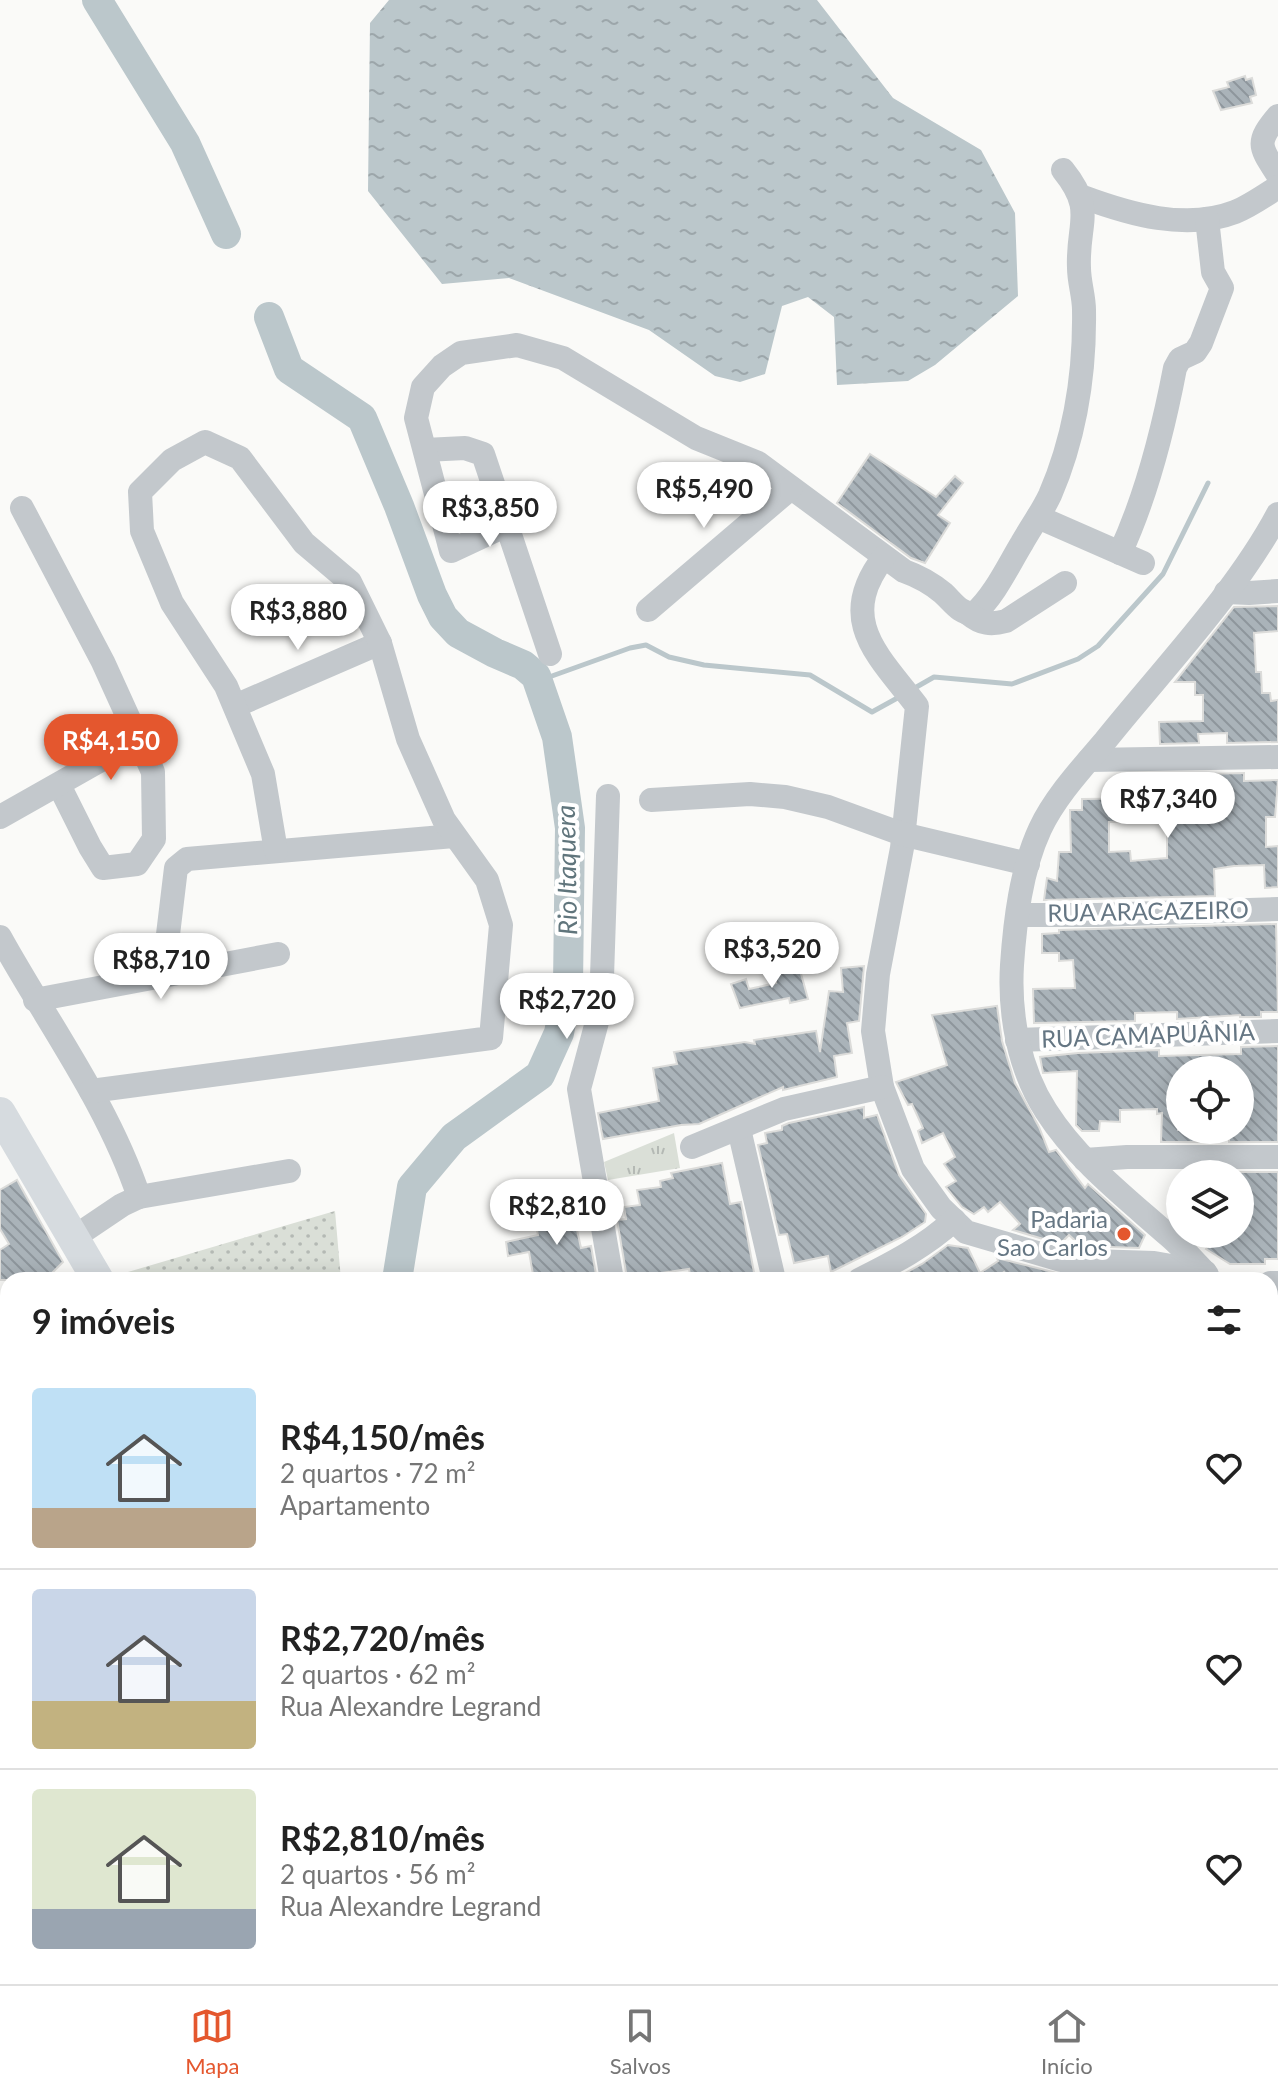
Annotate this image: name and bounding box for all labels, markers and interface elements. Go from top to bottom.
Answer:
pin: R$5,490 [630,462,778,530]
text: R$5,490 [655,472,753,504]
pin: R$3,850 [416,481,564,549]
text: R$3,850 [441,491,539,523]
pin: R$3,880 [224,584,372,652]
text: R$3,880 [249,594,347,626]
pin: R$4,150 [37,714,185,782]
text: R$4,150 [62,724,160,756]
pin: R$7,340 [1094,772,1242,840]
text: R$7,340 [1119,782,1217,814]
water label: Rio Itaquera [549,805,583,935]
street label: RUA ARACAZEIRO [1047,894,1249,927]
pin: R$3,520 [698,922,846,990]
text: R$3,520 [723,932,821,964]
pin: R$8,710 [87,933,235,1001]
text: R$8,710 [112,943,210,975]
pin: R$2,720 [493,973,641,1041]
text: R$2,720 [518,983,616,1015]
street label: RUA CAMAPUÂNIA [1041,1016,1256,1053]
map controls [1166,1056,1254,1248]
button: locate [1166,1056,1254,1144]
button: layers [1166,1160,1254,1248]
pin: R$2,810 [483,1179,631,1247]
text: R$2,810 [508,1189,606,1221]
place label: Padaria Sao Carlos [997,1204,1108,1261]
marker: Padaria Sao Carlos [1115,1225,1133,1243]
icon: filters [1202,1298,1246,1342]
text: 9 imóveis [32,1300,175,1341]
text: R$4,150/mês [280,1416,485,1457]
icon: home [96,1420,192,1516]
icon: heart [1202,1446,1246,1490]
text: 2 quartos · 72 m² [280,1457,475,1489]
text: Apartamento [280,1489,430,1521]
text: R$2,720/mês [280,1617,485,1658]
icon: home [96,1621,192,1717]
icon: heart [1202,1647,1246,1691]
text: 2 quartos · 62 m² [280,1658,475,1690]
text: Rua Alexandre Legrand [280,1690,541,1722]
text: R$2,810/mês [280,1817,485,1858]
icon: home [96,1821,192,1917]
icon: heart [1202,1847,1246,1891]
text: 2 quartos · 56 m² [280,1858,475,1890]
text: Rua Alexandre Legrand [280,1890,541,1922]
tab: Mapa [185,2004,239,2079]
tab: Salvos [610,2004,671,2079]
tab: Início [1041,2004,1093,2079]

